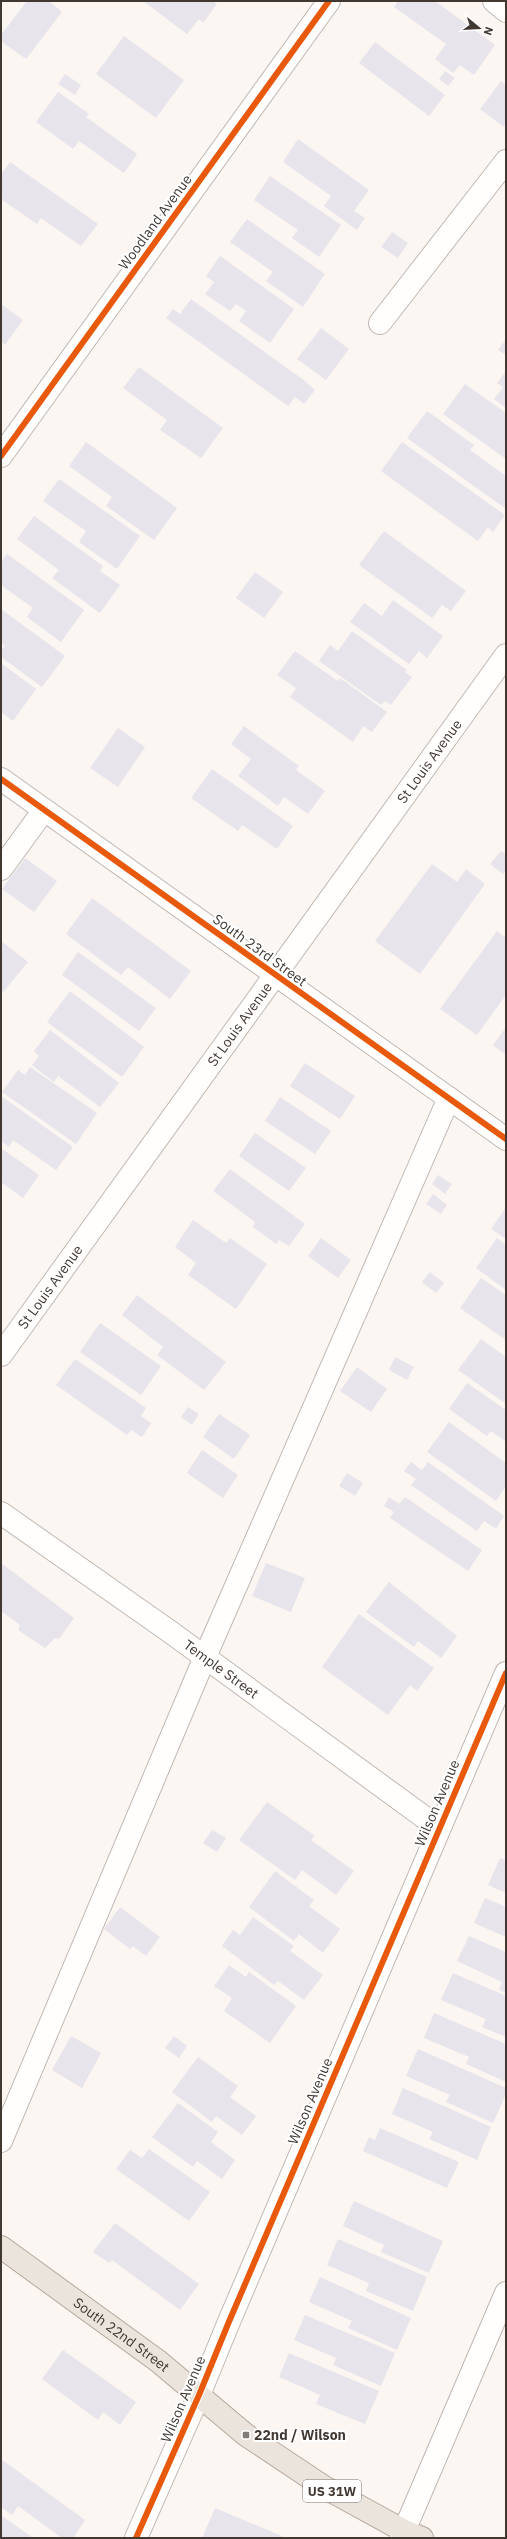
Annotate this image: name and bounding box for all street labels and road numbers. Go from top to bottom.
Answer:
street label: Woodland Avenue [114,171,196,273]
street label: St Louis Avenue [393,716,466,807]
street label: South 23rd Street [209,910,311,990]
street label: St Louis Avenue [203,978,276,1070]
street label: St Louis Avenue [14,1241,87,1332]
street label: Temple Street [180,1636,262,1703]
street label: Wilson Avenue [411,1757,463,1849]
street label: Wilson Avenue [284,2055,336,2147]
street label: South 22nd Street [70,2294,173,2376]
street label: Wilson Avenue [157,2353,209,2445]
road number: US 31W [303,2480,361,2502]

